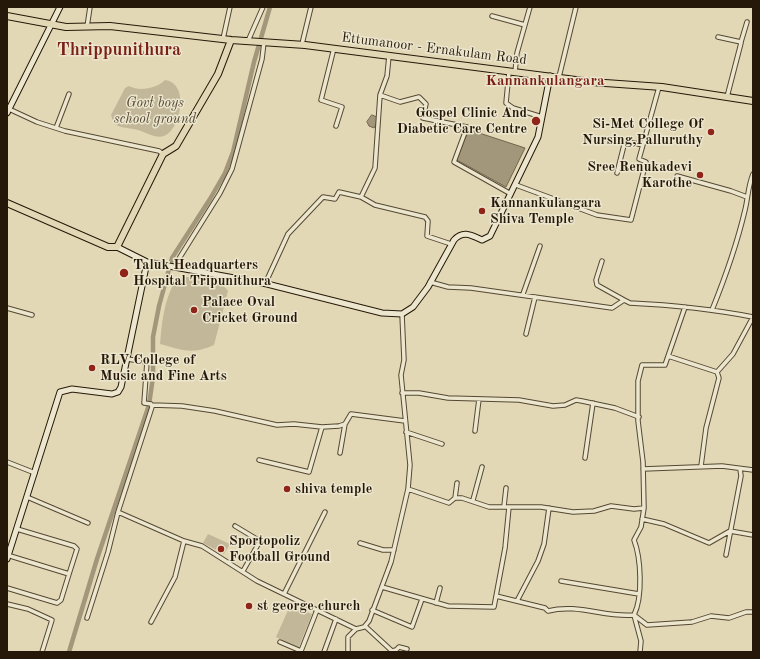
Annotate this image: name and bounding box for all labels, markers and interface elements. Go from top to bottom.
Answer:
street label: Ettumanoor - Ernakulam Road [340,29,528,69]
district label: Thrippunithura [57,39,181,61]
district label: Kannankulangara [485,72,605,90]
park label: Govt boys school ground [114,95,196,128]
place label: Gospel Clinic And Diabetic Care Centre [397,105,527,138]
marker: Gospel Clinic And Diabetic Care Centre [530,115,542,127]
place label: Si-Met College Of Nursing,Palluruthy [582,116,703,148]
marker: Si-Met College Of Nursing,Palluruthy [706,127,716,137]
place label: Sree Renukadevi Karothe [587,159,692,192]
marker: Sree Renukadevi Karothe [695,170,705,180]
place label: Kannankulangara Shiva Temple [490,195,601,228]
marker: Kannankulangara Shiva Temple [477,206,487,216]
place label: Taluk Headquarters Hospital Tripunithura [133,257,271,290]
marker: Taluk Headquarters Hospital Tripunithura [118,267,130,279]
place label: Palace Oval Cricket Ground [202,294,298,326]
marker: Palace Oval Cricket Ground [189,305,199,315]
place label: RLV College of Music and Fine Arts [100,352,227,384]
marker: RLV College of Music and Fine Arts [87,363,97,373]
place label: shiva temple [295,481,372,497]
marker: shiva temple [282,484,292,494]
place label: Sportopoliz Football Ground [229,533,330,566]
marker: Sportopoliz Football Ground [216,544,226,554]
place label: st george church [257,598,360,614]
marker: st george church [244,601,254,611]

